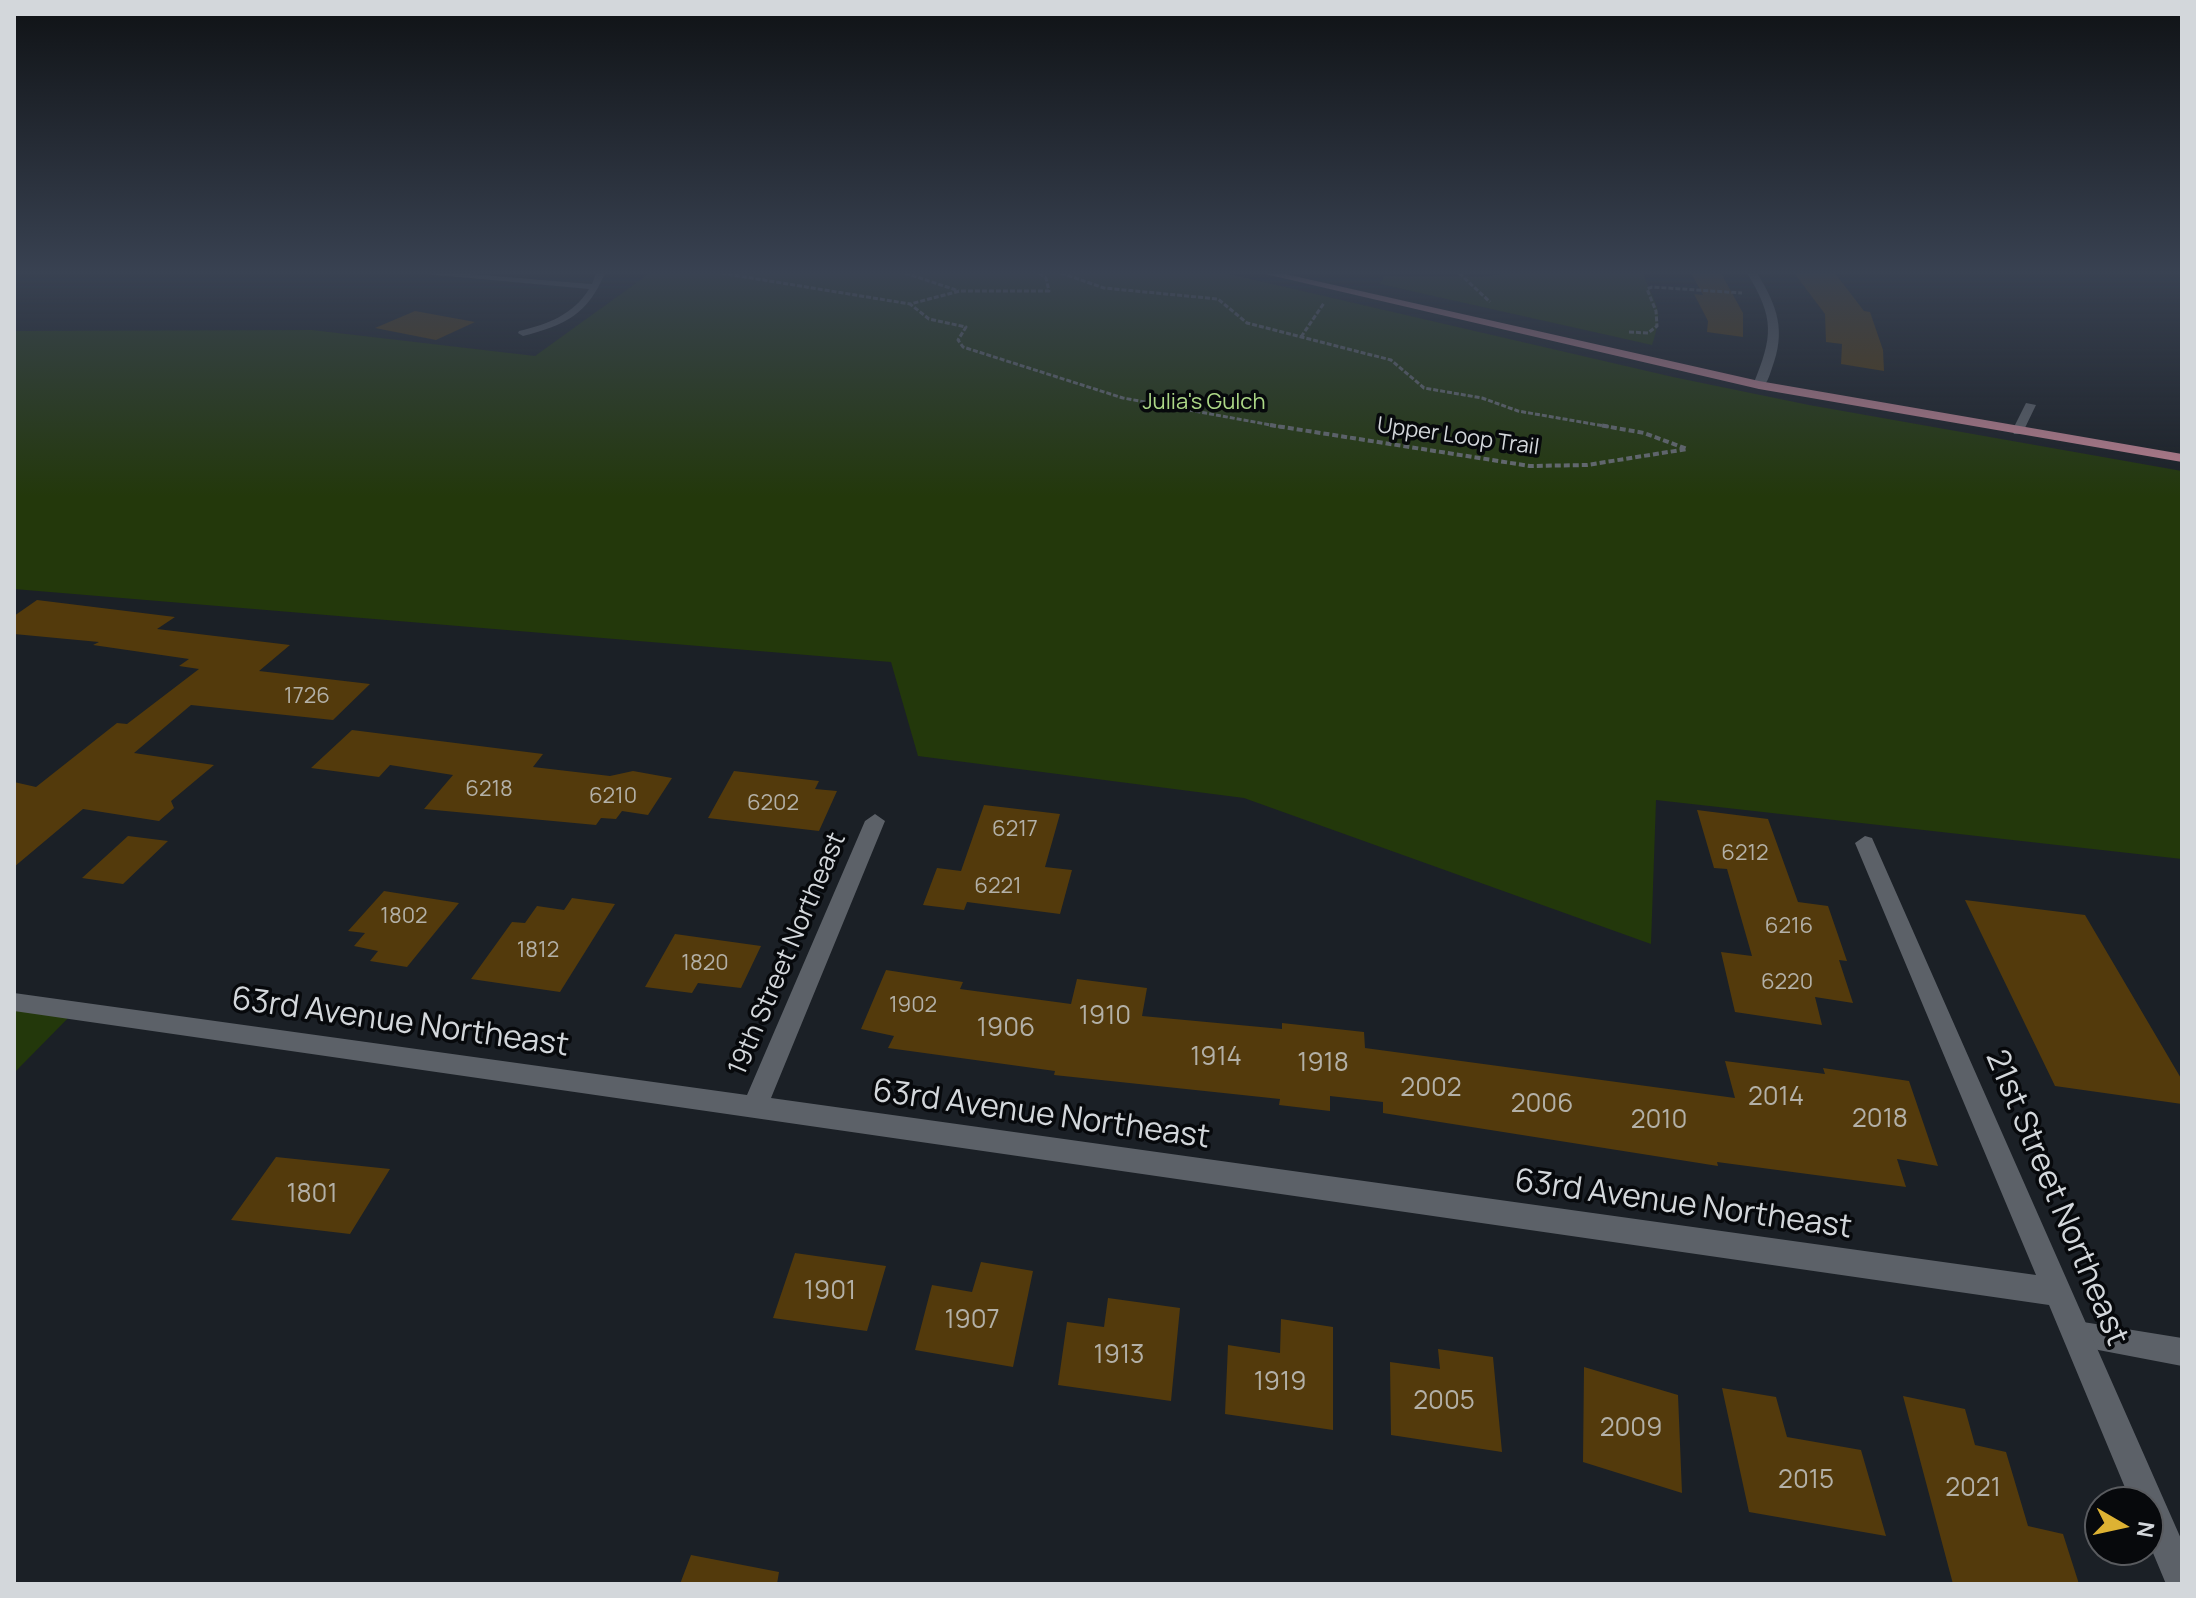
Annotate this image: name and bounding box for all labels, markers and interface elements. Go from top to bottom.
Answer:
park label: Julia's Gulch [1142,390,1266,416]
street label: Upper Loop Trail [1375,413,1541,461]
house number: 1726 [284,684,330,710]
house number: 6218 [465,777,513,803]
house number: 6210 [589,784,637,810]
house number: 6202 [747,791,799,817]
house number: 6217 [992,817,1038,843]
street label: 19th Street Northeast [723,828,853,1080]
house number: 6212 [1721,841,1769,867]
house number: 6221 [974,874,1022,900]
house number: 1802 [380,904,428,930]
house number: 6216 [1765,914,1813,940]
house number: 1812 [517,938,559,964]
house number: 1820 [681,951,729,977]
house number: 6220 [1761,970,1813,996]
street label: 63rd Avenue Northeast [229,980,571,1066]
house number: 1902 [889,993,937,1019]
house number: 1910 [1079,1001,1131,1033]
house number: 1906 [977,1013,1035,1045]
house number: 1914 [1190,1042,1242,1074]
street label: 21st Street Northeast [1976,1045,2136,1351]
house number: 1918 [1297,1048,1349,1080]
street label: 63rd Avenue Northeast [870,1072,1212,1158]
house number: 2002 [1400,1073,1462,1105]
house number: 2014 [1748,1082,1804,1114]
house number: 2006 [1511,1089,1573,1121]
house number: 2018 [1852,1104,1908,1136]
house number: 2010 [1631,1105,1687,1137]
street label: 63rd Avenue Northeast [1512,1162,1854,1248]
house number: 1801 [286,1179,338,1211]
house number: 1901 [804,1276,856,1308]
house number: 1907 [944,1305,1000,1337]
house number: 1913 [1094,1340,1144,1372]
house number: 1919 [1254,1367,1306,1399]
house number: 2005 [1413,1386,1475,1418]
house number: 2009 [1600,1413,1662,1445]
house number: 2015 [1778,1465,1834,1497]
house number: 2021 [1945,1473,2001,1505]
north arrow [2084,1486,2164,1566]
text: N [2130,1519,2162,1540]

